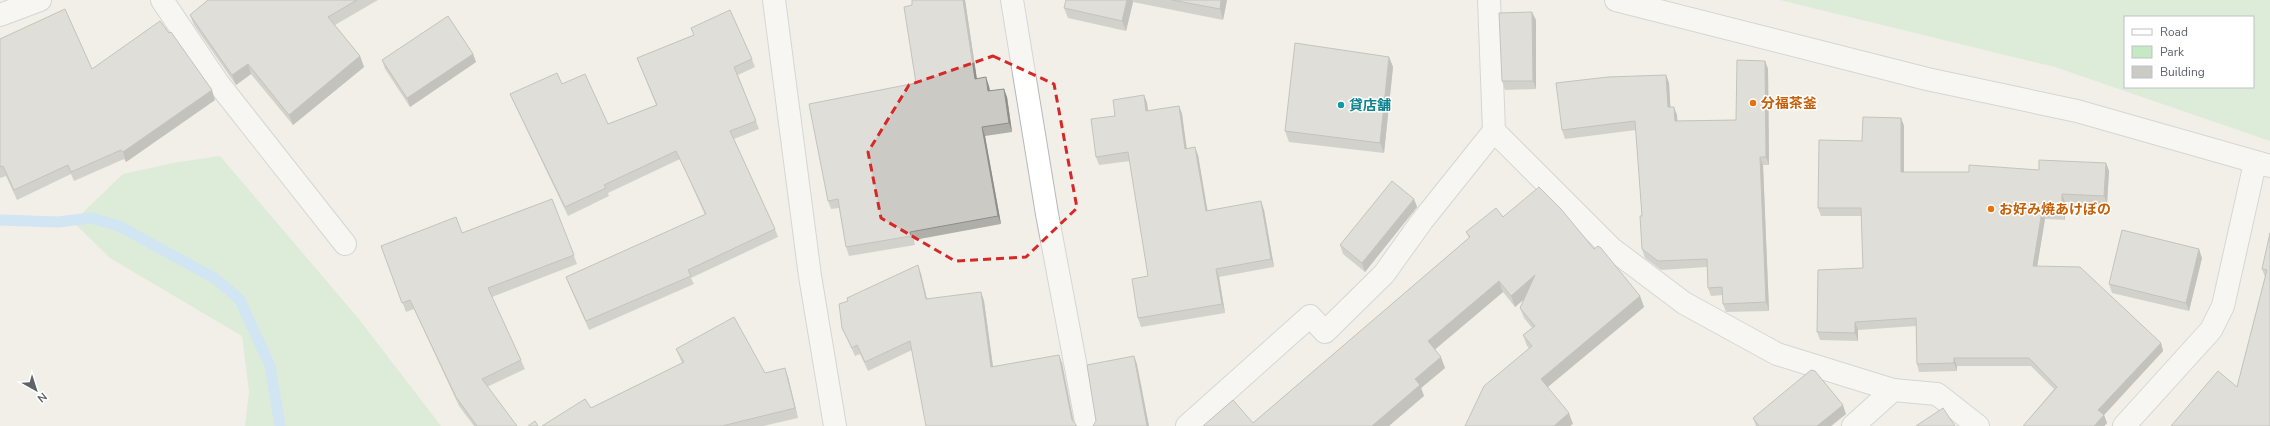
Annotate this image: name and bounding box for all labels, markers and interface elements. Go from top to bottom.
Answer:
legend [2124,16,2254,88]
text: Road [2160,24,2188,40]
text: Park [2160,44,2185,60]
text: Building [2160,64,2205,80]
place label: 分福茶釜 [1760,94,1817,113]
place label: 貸店舗 [1349,96,1391,115]
marker: 分福茶釜 [1748,98,1758,108]
marker: 貸店舗 [1336,100,1346,110]
place label: お好み焼あけぼの [1999,200,2111,219]
marker: お好み焼あけぼの [1986,204,1996,214]
north arrow [16,370,56,410]
text: N [34,389,50,406]

